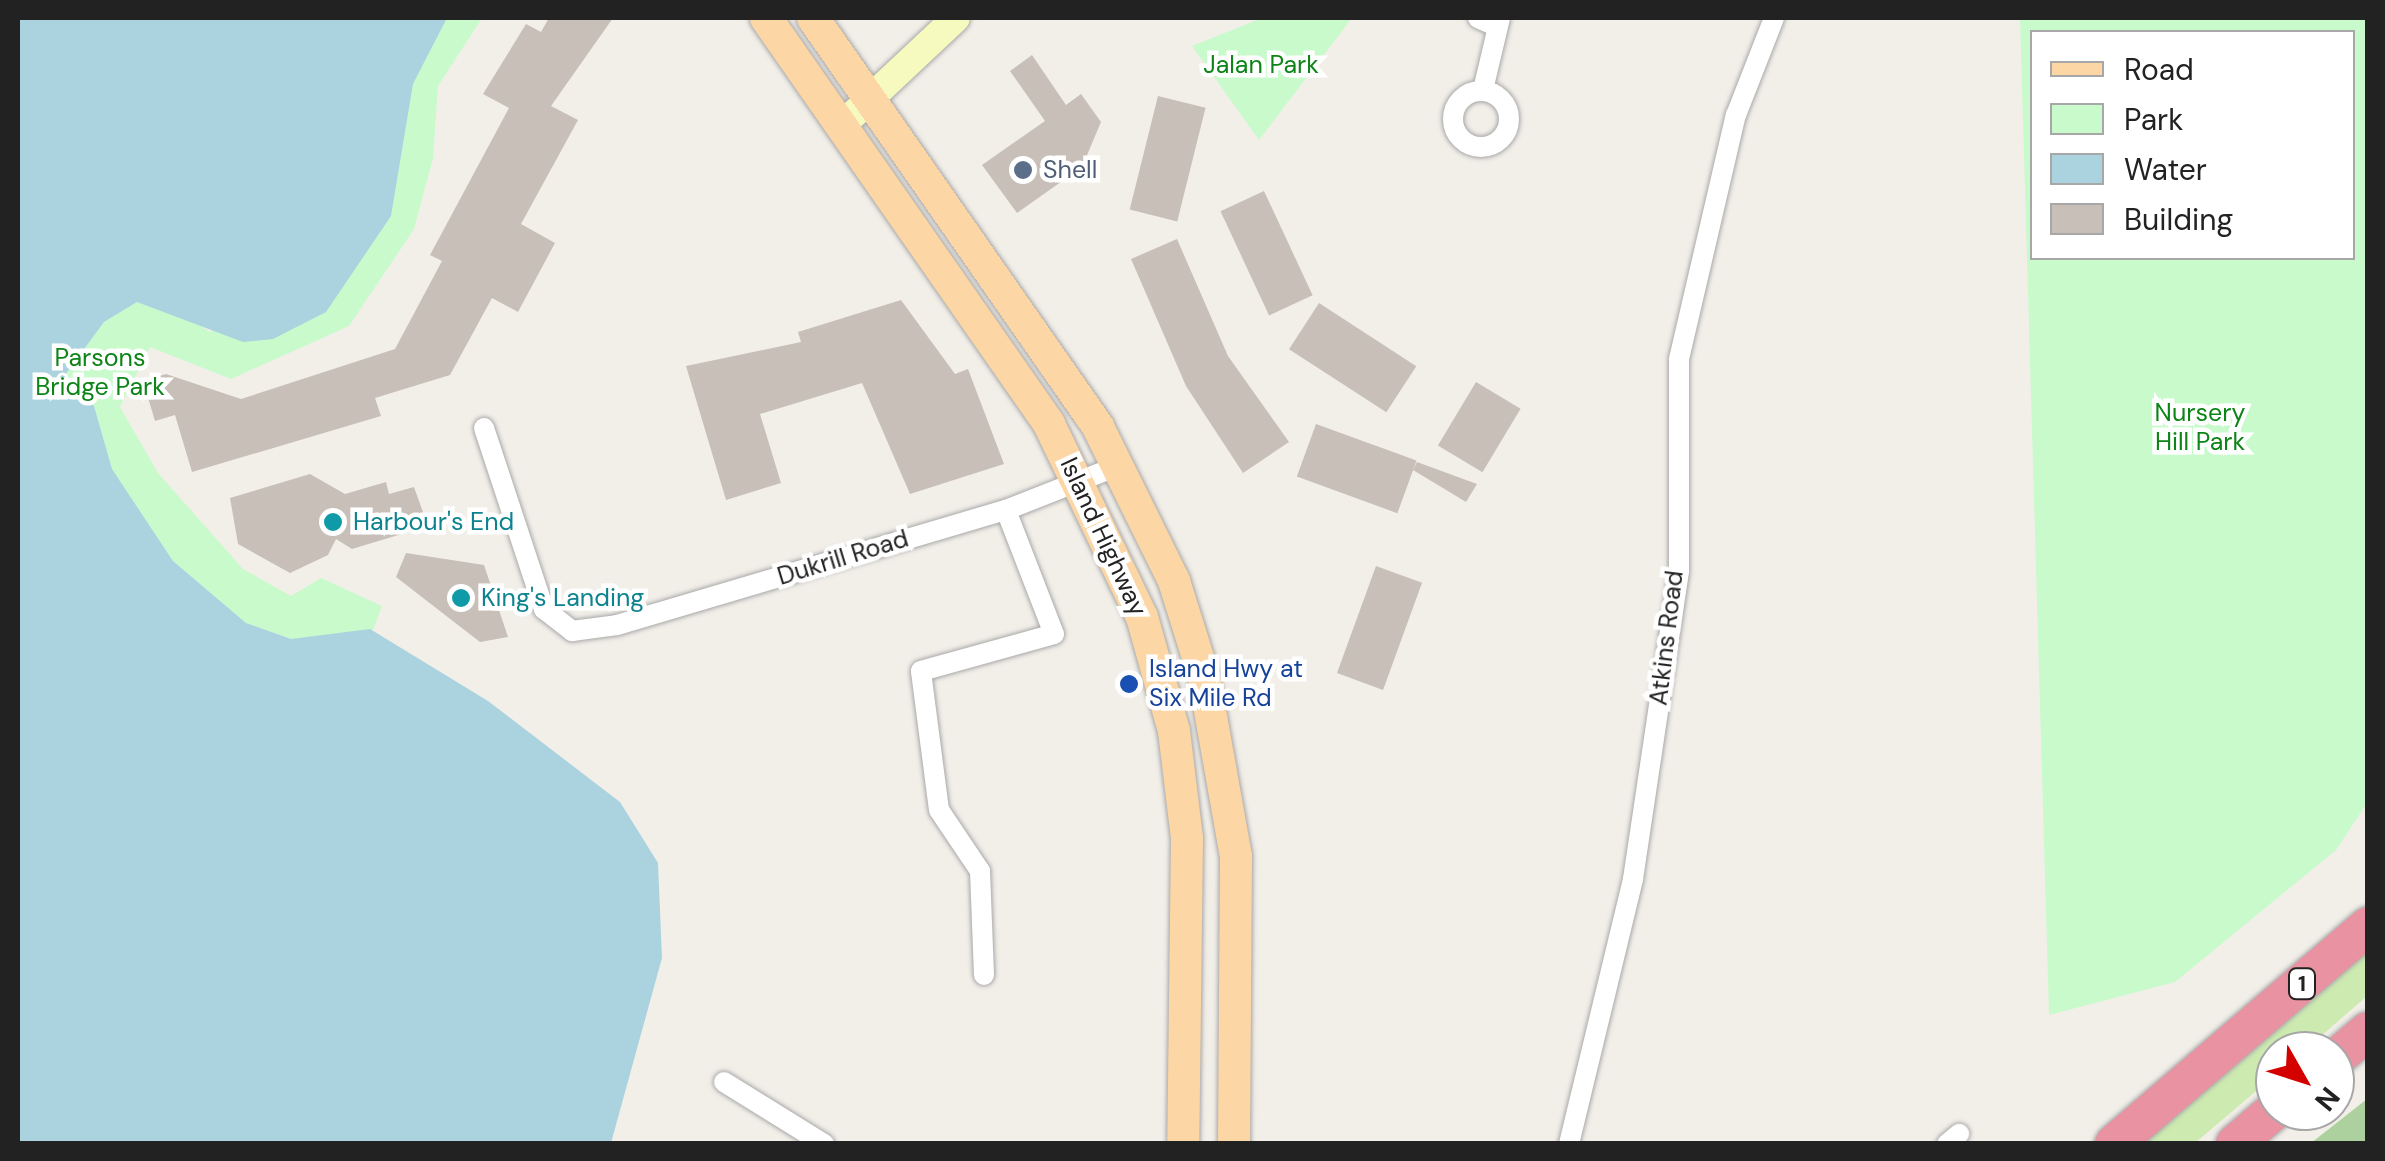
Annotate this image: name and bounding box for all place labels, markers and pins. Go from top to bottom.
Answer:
place label: Shell [1043,155,1097,185]
marker: Shell [1012,159,1034,181]
place label: Harbour's End [353,507,514,537]
marker: Harbour's End [322,511,344,533]
place label: King's Landing [481,583,644,613]
marker: King's Landing [450,587,472,609]
place label: Island Hwy at Six Mile Rd [1149,655,1303,714]
marker: Island Hwy at Six Mile Rd [1118,673,1140,695]

